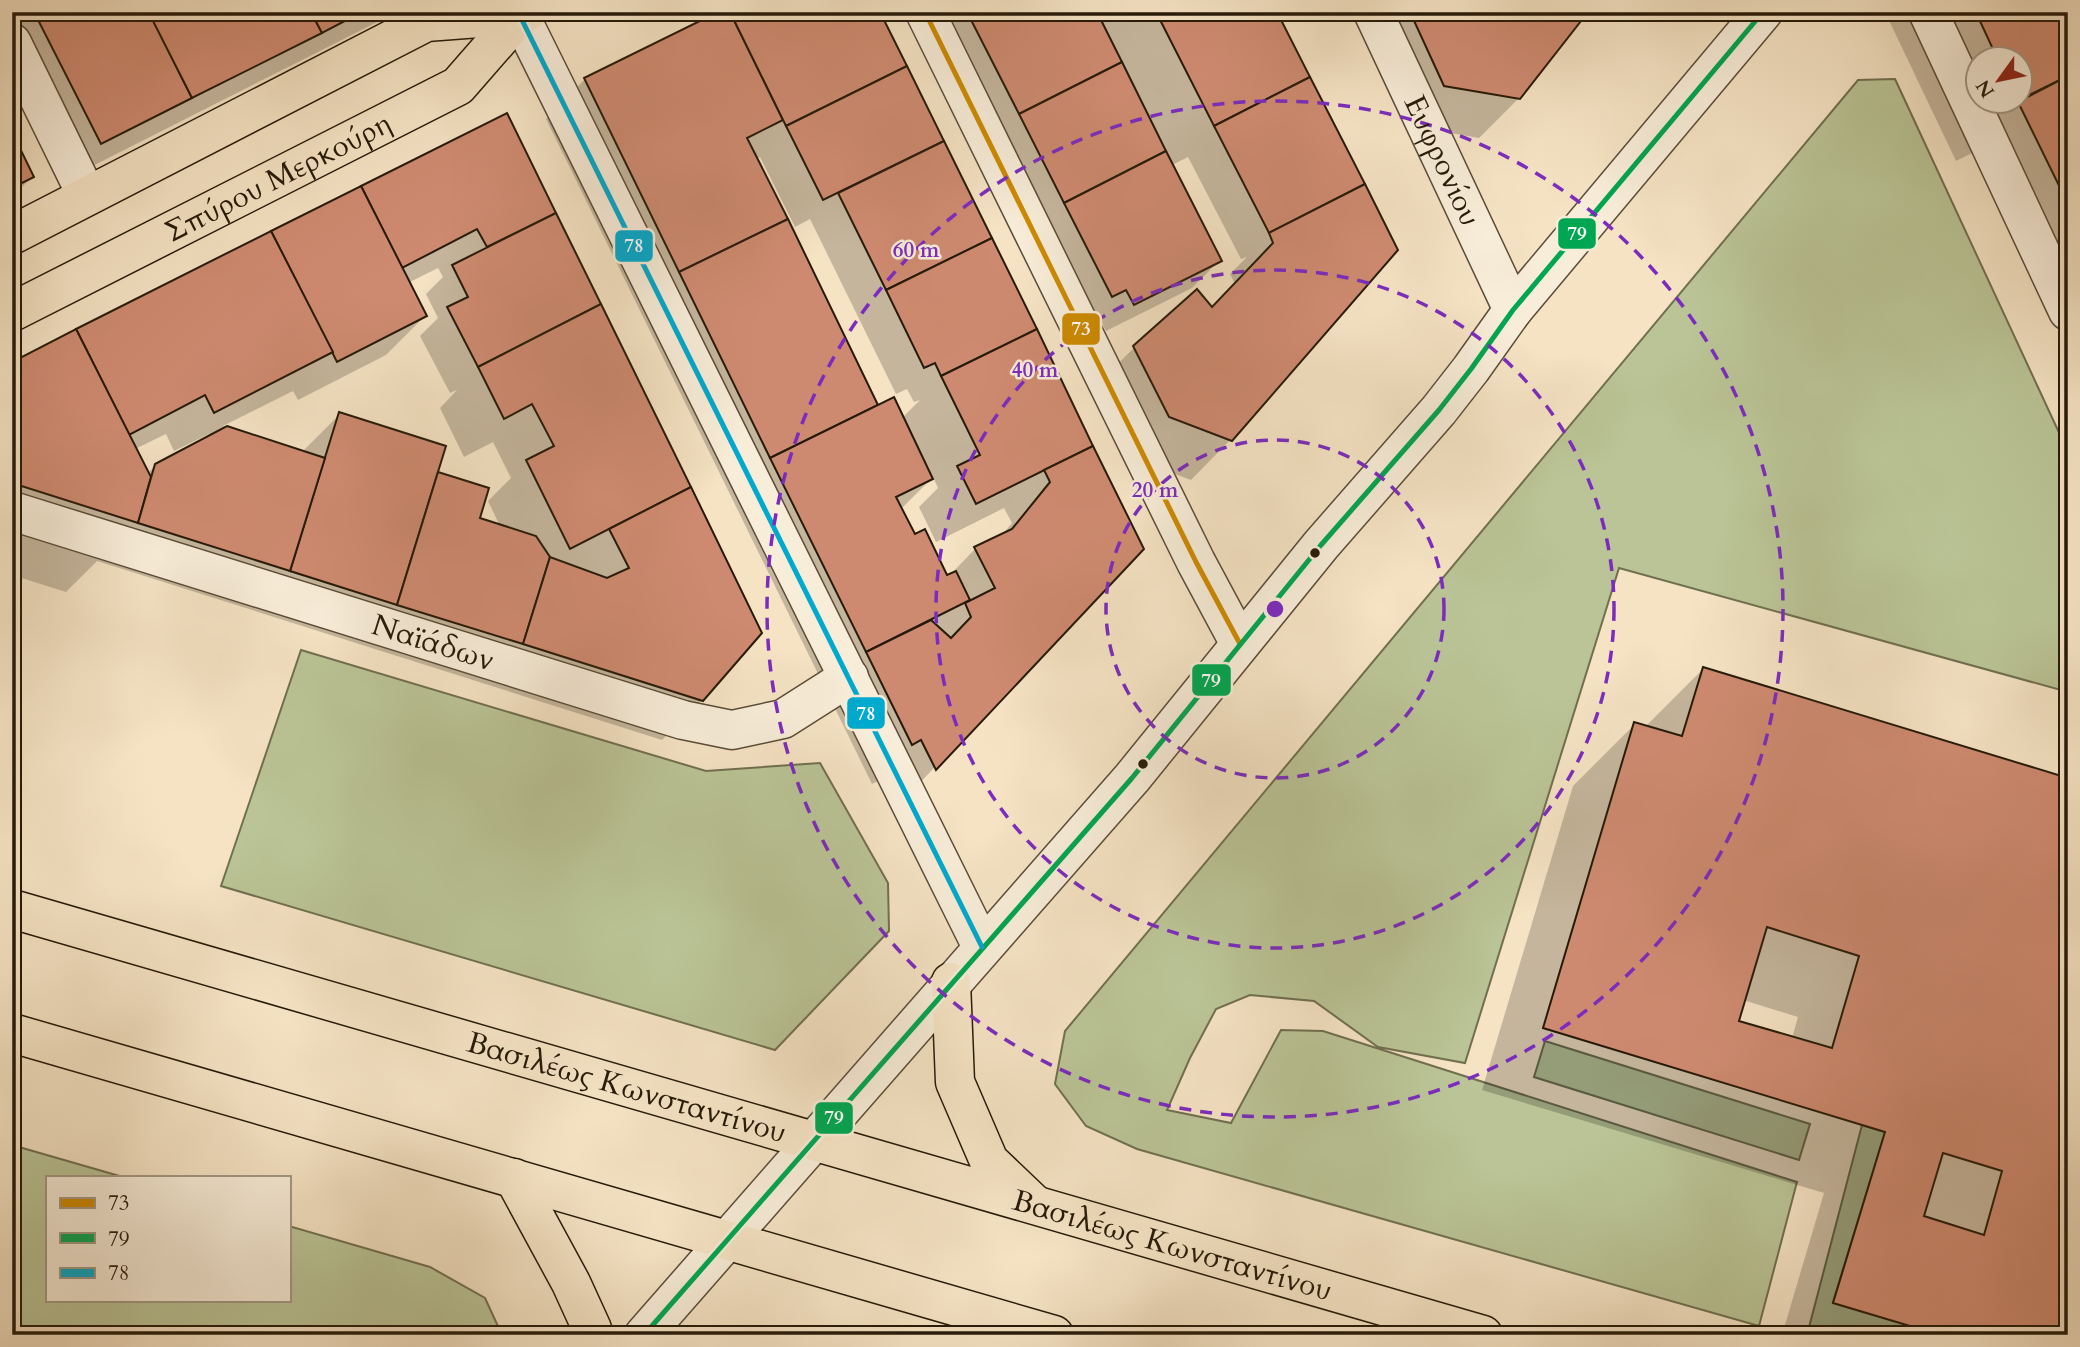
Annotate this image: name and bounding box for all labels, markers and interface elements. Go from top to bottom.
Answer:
north arrow [1965,46,2035,116]
text: N [1970,74,2001,103]
street label: Ευφρονίου [1394,88,1491,232]
street label: Σπύρου Μερκούρη [158,103,398,252]
line badge: 79 [1557,217,1597,250]
text: 79 [1567,221,1587,247]
line badge: 78 [614,229,654,263]
text: 78 [624,233,644,259]
text: 60 m [893,236,940,265]
line badge: 73 [1061,312,1101,346]
text: 73 [1071,316,1091,342]
text: 40 m [1012,356,1059,385]
text: 20 m [1132,476,1179,505]
unlabelled marker [1308,546,1322,560]
centre of rings [1263,597,1287,621]
street label: Ναϊάδων [367,604,499,680]
line badge: 79 [1191,663,1232,697]
text: 79 [1201,668,1221,694]
line badge: 78 [846,696,886,730]
text: 78 [856,701,876,727]
unlabelled marker [1136,757,1150,771]
street label: Βασιλέως Κωνσταντίνου [462,1021,791,1153]
line badge: 79 [814,1101,854,1135]
text: 79 [824,1105,844,1131]
legend [46,1176,290,1302]
street label: Βασιλέως Κωνσταντίνου [1008,1179,1337,1311]
text: 73 [108,1189,130,1218]
text: 79 [108,1225,130,1254]
text: 78 [108,1259,130,1288]

